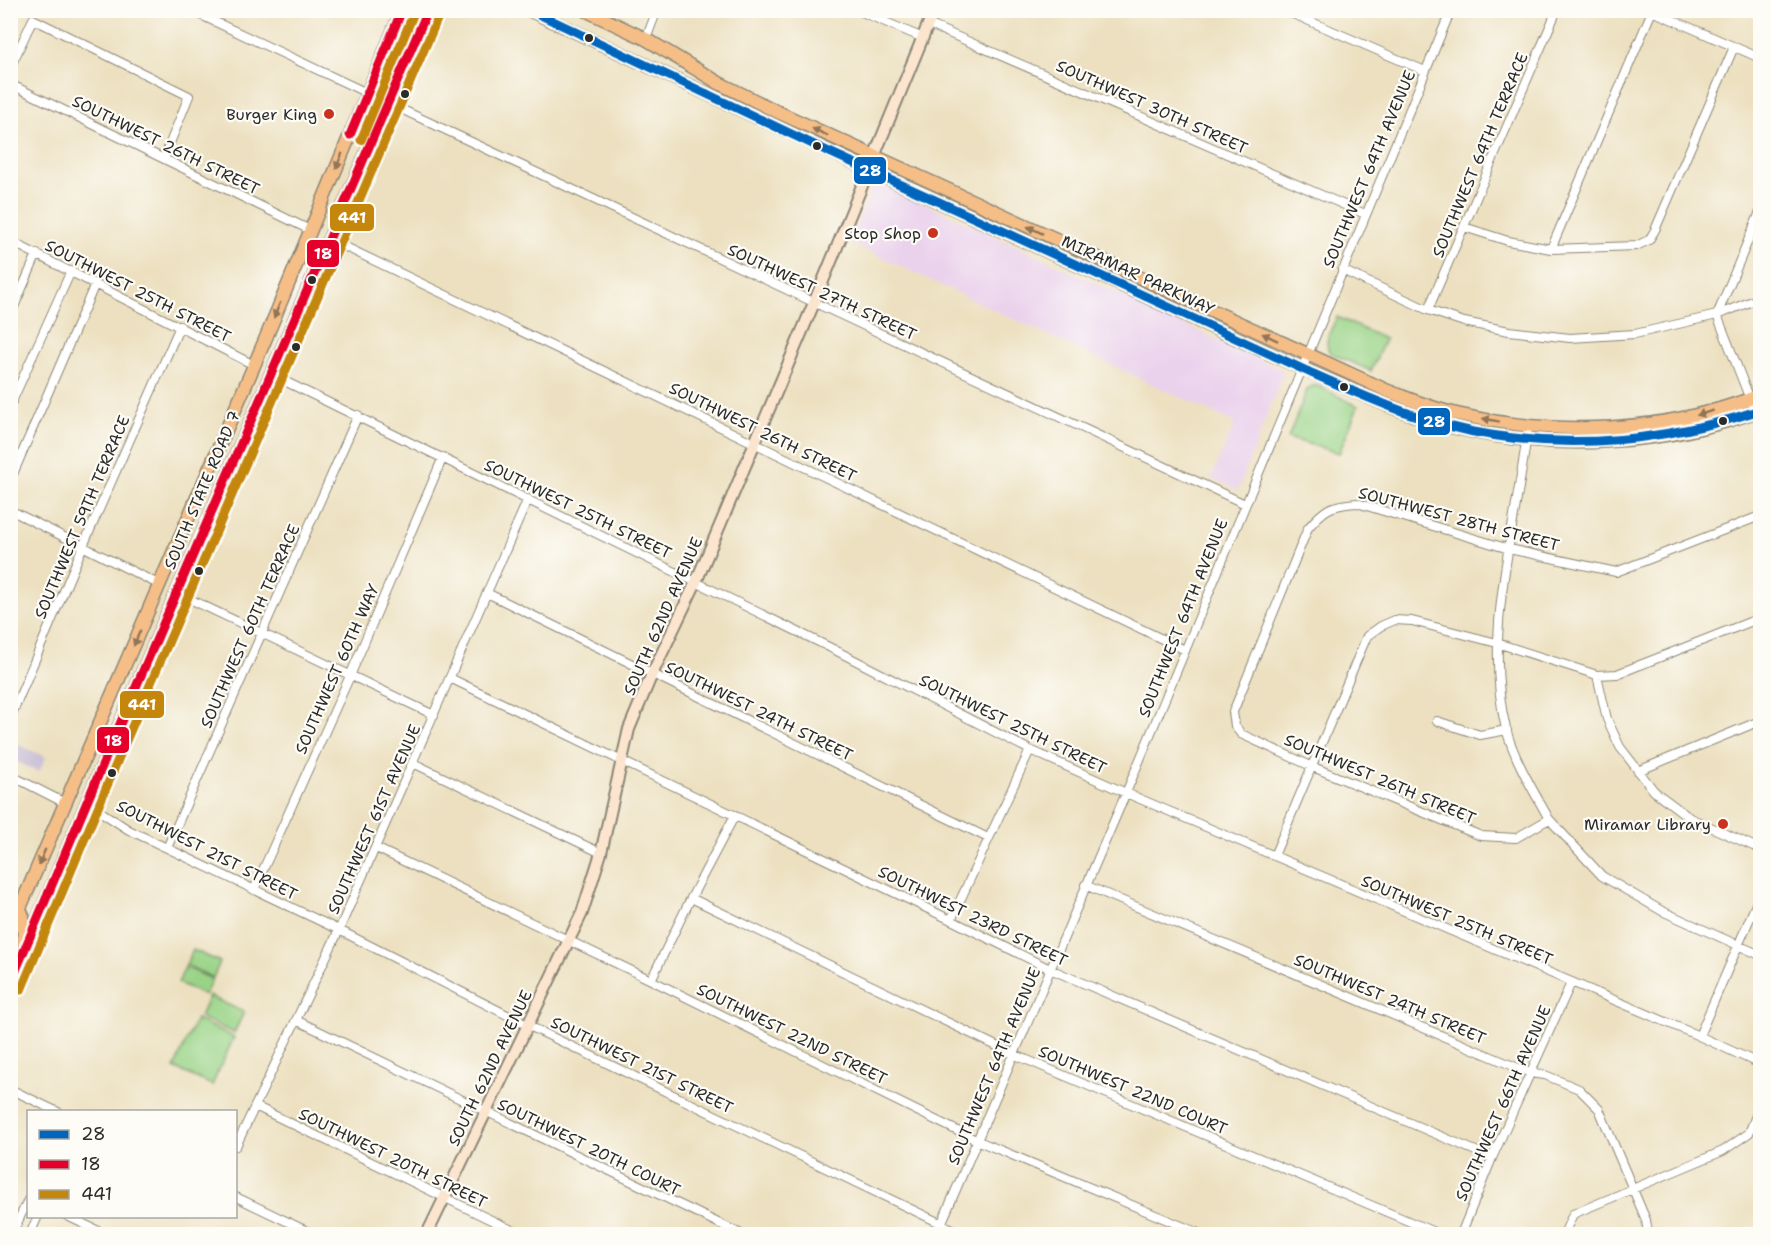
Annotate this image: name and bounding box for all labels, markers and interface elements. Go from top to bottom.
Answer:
unlabelled marker [583,32,595,44]
street label: SOUTHWEST 64TH TERRACE [1427,49,1533,261]
street label: SOUTHWEST 30TH STREET [1053,55,1251,159]
street label: SOUTHWEST 64TH AVENUE [1318,67,1420,271]
unlabelled marker [399,88,411,100]
street label: SOUTHWEST 26TH STREET [69,90,263,200]
place label: Burger King [226,104,317,125]
marker: Burger King [322,107,336,121]
one-way arrow [812,127,829,136]
unlabelled marker [811,140,823,152]
one-way arrow [334,153,344,171]
line badge: 28 [853,156,887,185]
text: 28 [859,160,881,181]
line badge: 441 [329,203,375,232]
text: 441 [338,207,366,228]
place label: Stop Shop [844,223,921,244]
one-way arrow [1025,225,1043,235]
marker: Stop Shop [926,226,940,240]
street label: MIRAMAR PARKWAY [1058,230,1218,320]
street label: SOUTHWEST 25TH STREET [41,235,235,347]
line badge: 18 [306,239,340,268]
street label: SOUTHWEST 27TH STREET [724,239,920,345]
text: 18 [314,243,332,264]
unlabelled marker [306,274,318,286]
one-way arrow [272,301,281,319]
one-way arrow [1261,333,1278,342]
unlabelled marker [290,341,302,353]
street label: SOUTHWEST 26TH STREET [666,377,860,487]
unlabelled marker [1338,381,1350,393]
street label: SOUTH STATE ROAD 7 [159,407,245,573]
line badge: 28 [1417,407,1451,436]
one-way arrow [1696,408,1714,418]
text: 28 [1423,411,1445,432]
street label: SOUTHWEST 59TH TERRACE [29,412,135,622]
one-way arrow [1481,415,1500,424]
unlabelled marker [1717,415,1729,427]
street label: SOUTHWEST 25TH STREET [481,454,675,564]
street label: SOUTHWEST 28TH STREET [1356,482,1562,556]
street label: SOUTHWEST 64TH AVENUE [1133,516,1233,720]
street label: SOUTHWEST 60TH TERRACE [195,521,305,731]
street label: SOUTH 62ND AVENUE [619,534,707,698]
unlabelled marker [193,565,205,577]
street label: SOUTHWEST 60TH WAY [290,580,384,757]
one-way arrow [132,630,141,647]
street label: SOUTHWEST 24TH STREET [662,656,856,766]
street label: SOUTHWEST 25TH STREET [916,669,1110,779]
line badge: 441 [119,690,165,719]
text: 441 [128,694,156,715]
street label: SOUTHWEST 61ST AVENUE [323,721,425,917]
line badge: 18 [96,726,130,754]
street label: SOUTHWEST 26TH STREET [1281,729,1479,829]
text: 18 [104,730,122,751]
unlabelled marker [106,767,118,779]
street label: SOUTHWEST 21ST STREET [113,795,301,905]
place label: Miramar Library [1584,814,1711,835]
marker: Miramar Library [1716,817,1730,831]
one-way arrow [37,848,46,866]
street label: SOUTHWEST 23RD STREET [875,861,1071,971]
street label: SOUTHWEST 25TH STREET [1358,870,1556,970]
street label: SOUTHWEST 24TH STREET [1291,949,1489,1049]
street label: SOUTHWEST 64TH AVENUE [943,964,1045,1168]
street label: SOUTHWEST 22ND STREET [693,979,891,1089]
street label: SOUTH 62ND AVENUE [443,986,537,1150]
street label: SOUTHWEST 66TH AVENUE [1450,1002,1556,1204]
street label: SOUTHWEST 21ST STREET [547,1012,737,1118]
street label: SOUTHWEST 22ND COURT [1035,1041,1231,1139]
street label: SOUTHWEST 20TH COURT [494,1094,684,1201]
street label: SOUTHWEST 20TH STREET [295,1103,491,1213]
legend [27,1110,237,1218]
text: 28 [81,1122,106,1146]
text: 18 [81,1152,101,1176]
text: 441 [81,1182,112,1206]

